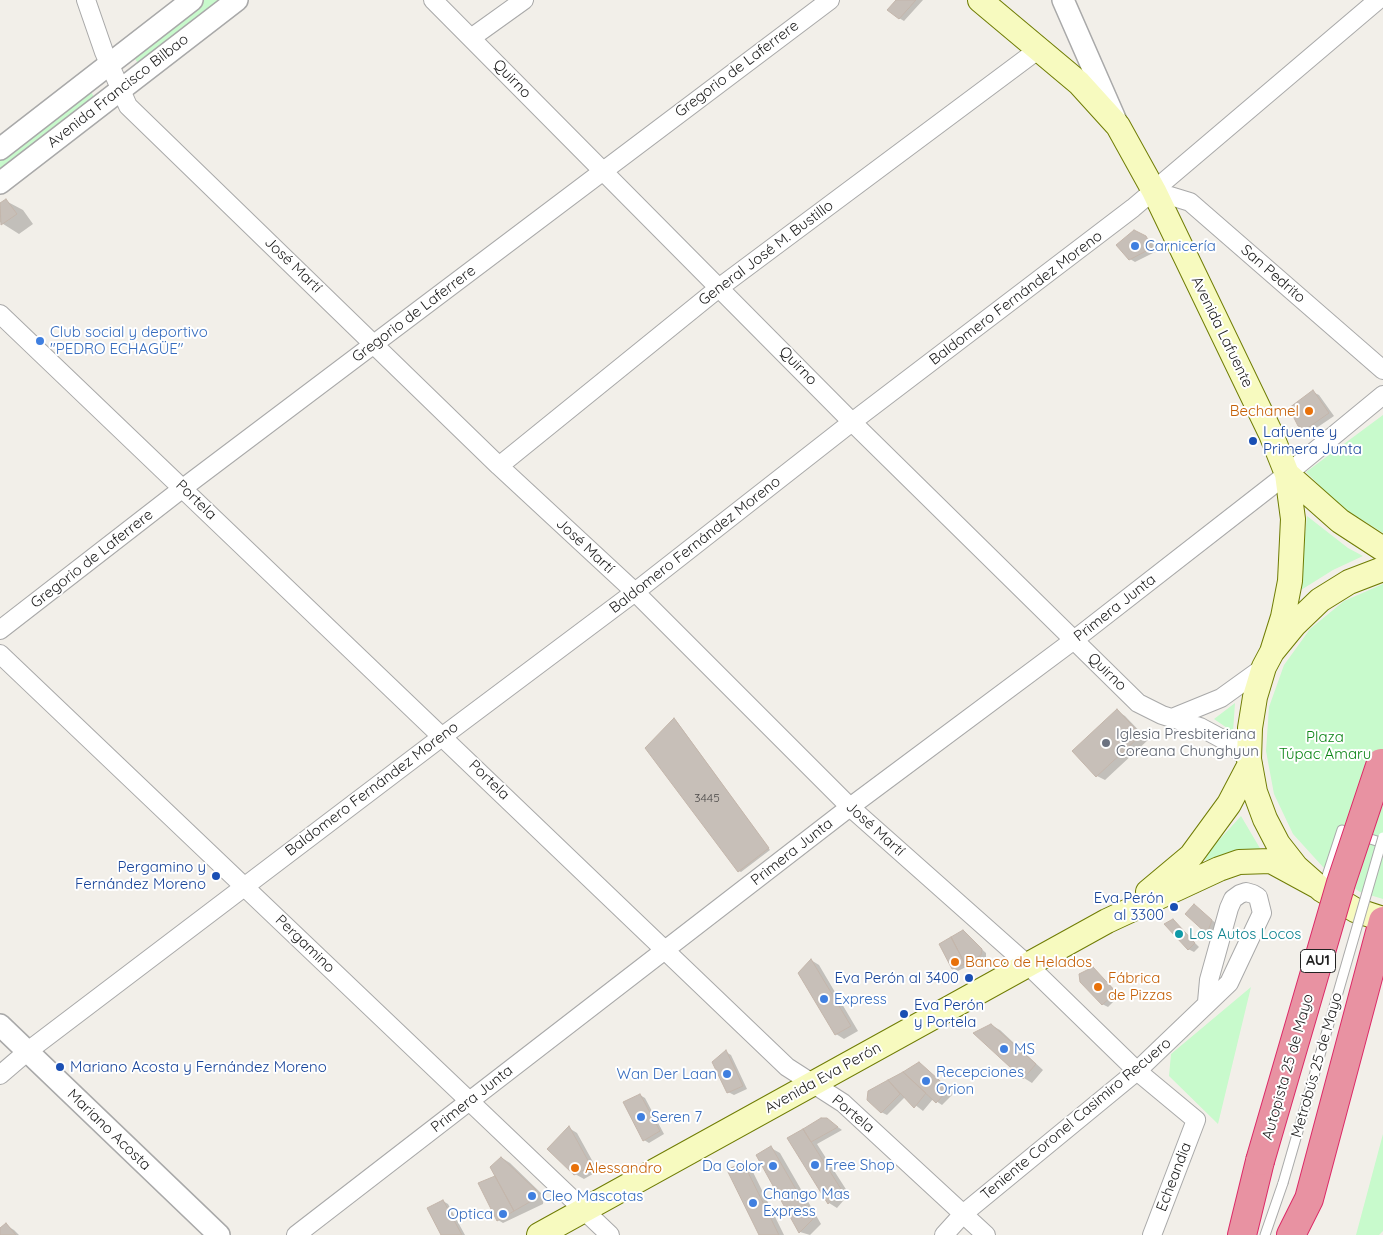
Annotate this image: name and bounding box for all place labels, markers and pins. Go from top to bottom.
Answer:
place label: Carnicería [1145,237,1216,255]
marker: Carnicería [1129,240,1141,252]
place label: Club social y deportivo "PEDRO ECHAGÜE" [50,323,208,358]
marker: Club social y deportivo "PEDRO ECHAGÜE" [34,335,46,347]
place label: Bechamel [1230,402,1299,420]
marker: Bechamel [1303,405,1315,417]
place label: Lafuente y Primera Junta [1263,423,1362,458]
marker: Lafuente y Primera Junta [1247,435,1259,447]
place label: Iglesia Presbiteriana Coreana Chunghyun [1116,725,1259,760]
marker: Iglesia Presbiteriana Coreana Chunghyun [1100,737,1112,749]
place label: Pergamino y Fernández Moreno [75,858,206,893]
marker: Pergamino y Fernández Moreno [210,870,222,882]
place label: Eva Perón al 3300 [1094,889,1164,924]
marker: Eva Perón al 3300 [1168,901,1180,913]
place label: Los Autos Locos [1189,925,1301,943]
marker: Los Autos Locos [1173,928,1185,940]
place label: Banco de Helados [965,953,1092,971]
marker: Banco de Helados [949,956,961,968]
place label: Eva Perón al 3400 [835,969,959,987]
place label: Fábrica de Pizzas [1108,969,1172,1004]
marker: Eva Perón al 3400 [963,972,975,984]
marker: Fábrica de Pizzas [1092,981,1104,993]
place label: Express [834,990,887,1008]
marker: Express [818,993,830,1005]
place label: Eva Perón y Portela [914,996,984,1031]
marker: Eva Perón y Portela [898,1008,910,1020]
place label: MS [1014,1040,1035,1058]
marker: MS [998,1043,1010,1055]
place label: Mariano Acosta y Fernández Moreno [70,1058,327,1076]
marker: Mariano Acosta y Fernández Moreno [54,1061,66,1073]
place label: Recepciones Orion [936,1063,1024,1098]
place label: Wan Der Laan [617,1065,717,1083]
marker: Wan Der Laan [721,1068,733,1080]
marker: Recepciones Orion [920,1075,932,1087]
place label: Seren 7 [651,1108,702,1126]
marker: Seren 7 [635,1111,647,1123]
place label: Free Shop [825,1156,895,1174]
place label: Da Color [702,1157,763,1175]
place label: Alessandro [585,1159,662,1177]
marker: Free Shop [809,1159,821,1171]
marker: Da Color [767,1160,779,1172]
marker: Alessandro [569,1162,581,1174]
place label: Chango Mas Express [763,1185,850,1220]
place label: Cleo Mascotas [542,1187,643,1205]
marker: Cleo Mascotas [526,1190,538,1202]
marker: Chango Mas Express [747,1197,759,1209]
place label: Optica [447,1205,493,1223]
marker: Optica [497,1208,509,1220]

